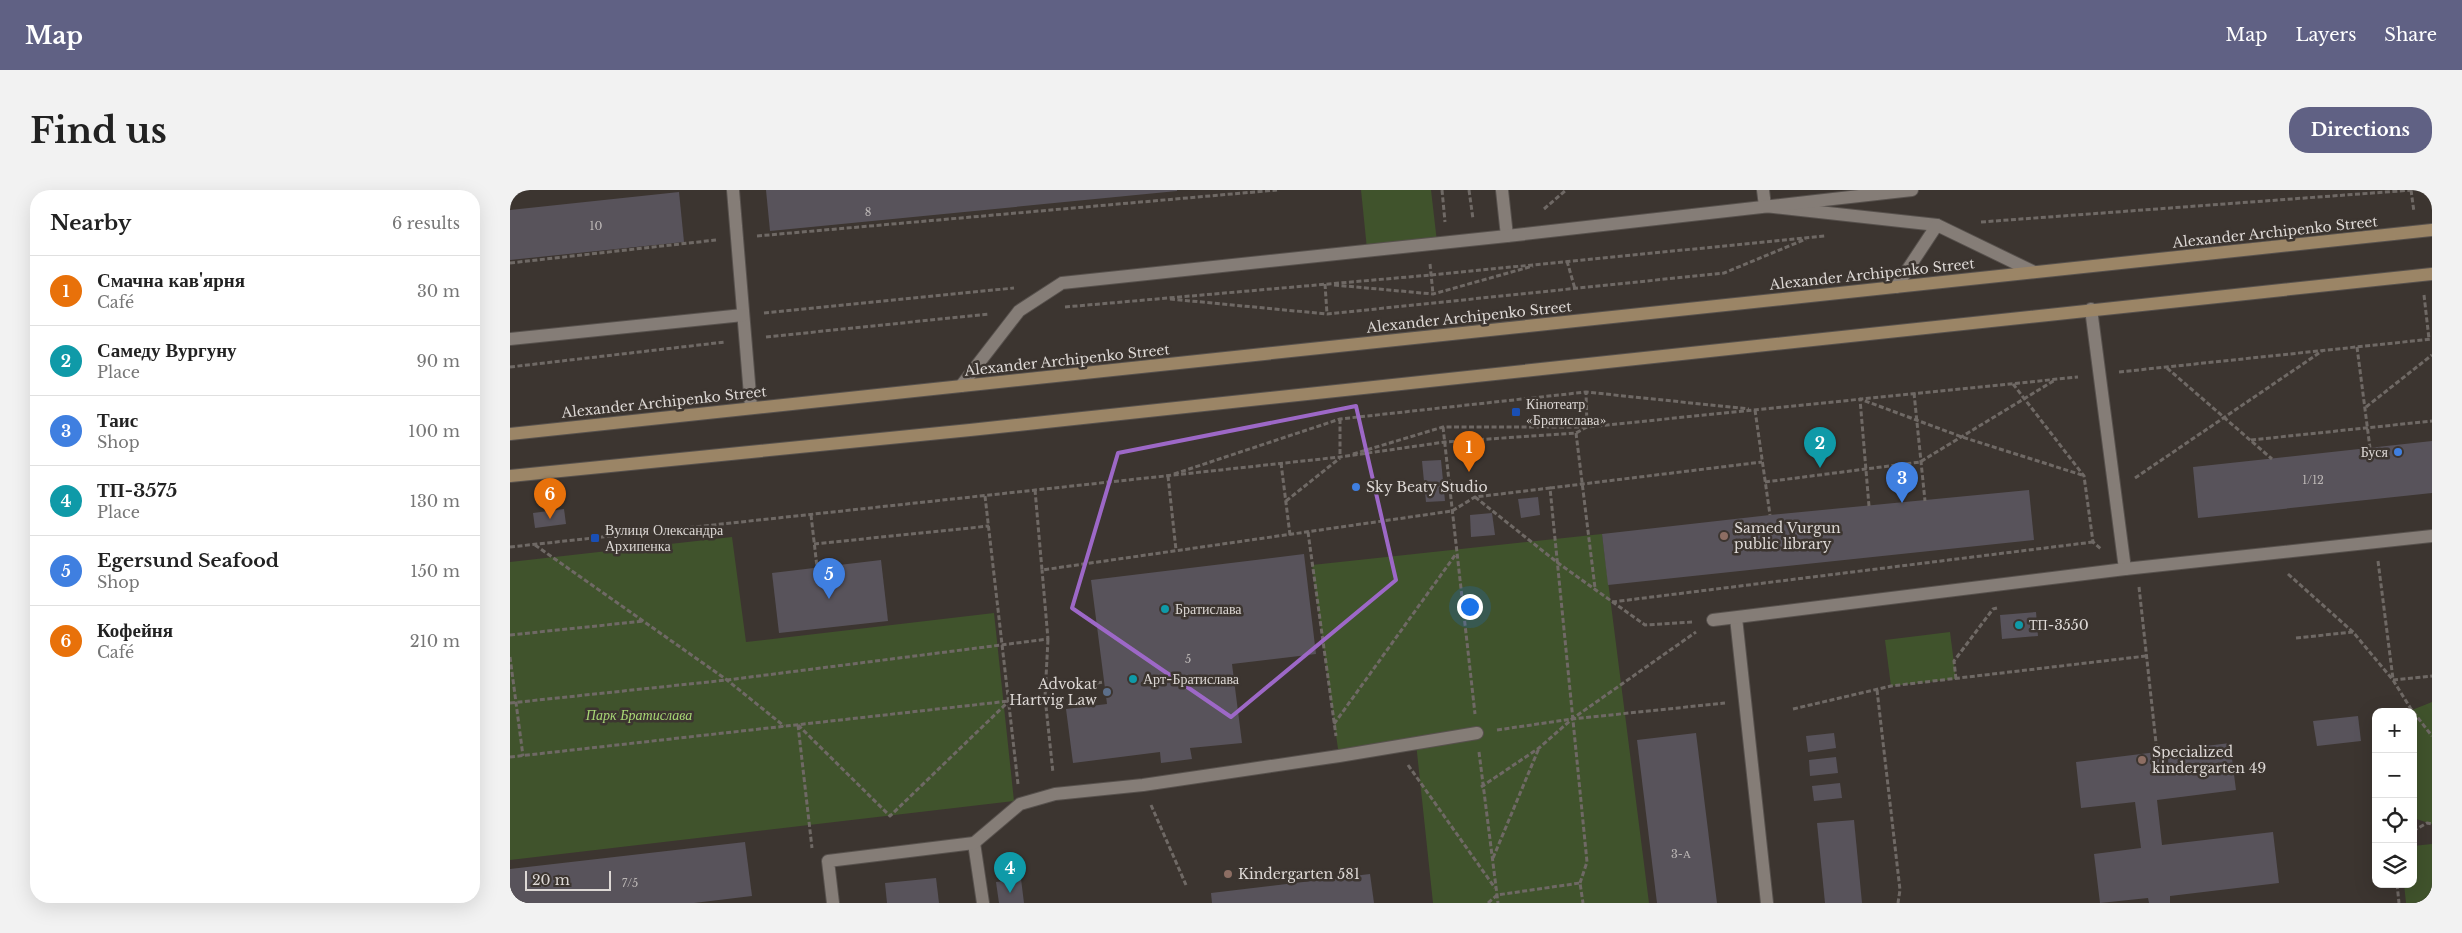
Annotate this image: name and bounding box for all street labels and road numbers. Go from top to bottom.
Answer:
street label: Alexander Archipenko Street [2170,212,2379,252]
street label: Alexander Archipenko Street [1767,254,1976,294]
street label: Alexander Archipenko Street [1364,297,1573,337]
street label: Alexander Archipenko Street [962,340,1171,380]
street label: Alexander Archipenko Street [559,382,768,422]

